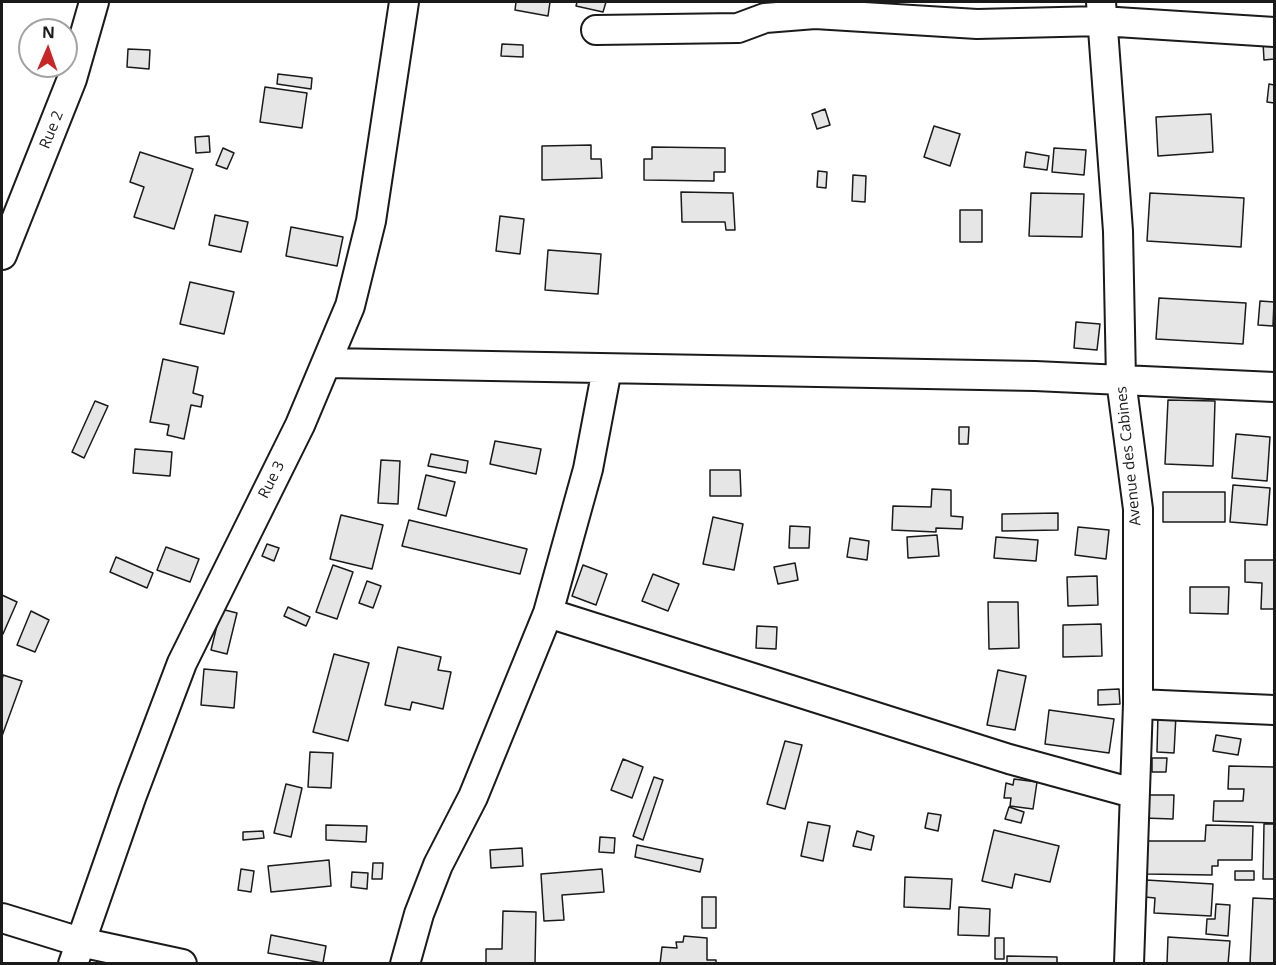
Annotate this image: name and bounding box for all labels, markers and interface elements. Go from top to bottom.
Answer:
north arrow [18,18,78,78]
text: N [42,21,55,43]
street label: Rue 2 [36,108,68,152]
street label: Avenue des Cabines [1113,385,1145,527]
street label: Rue 3 [255,458,289,502]

